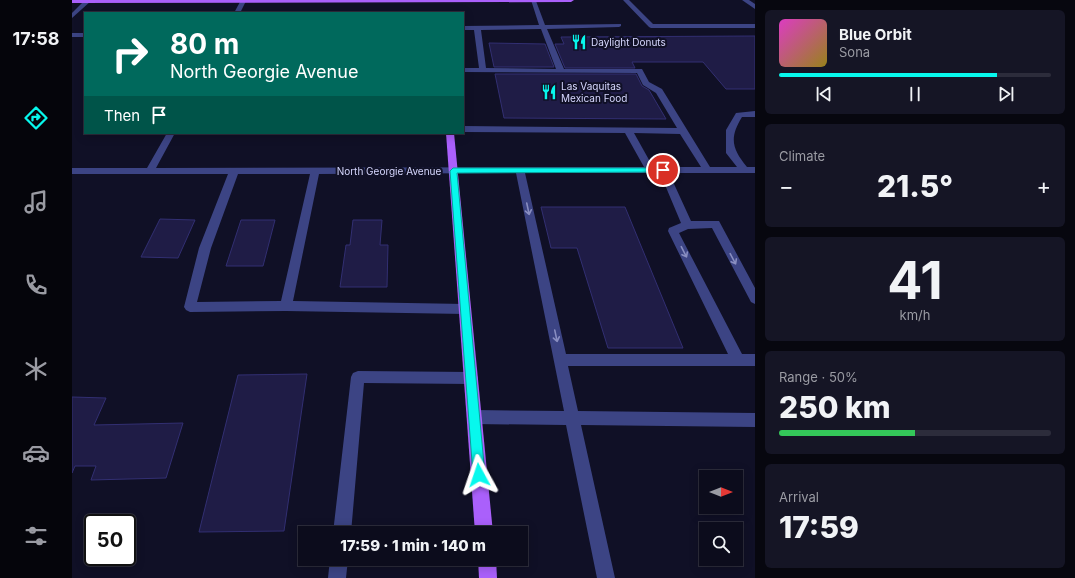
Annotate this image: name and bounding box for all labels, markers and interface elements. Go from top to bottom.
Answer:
text: Blue Orbit [839,25,912,44]
text: 80 m [170,27,239,61]
text: 17:58 [13,28,59,49]
icon: right [104,28,156,80]
restaurant icon: Daylight Donuts [570,33,588,51]
place label: Daylight Donuts [591,36,666,48]
text: Sona [839,44,870,60]
text: North Georgie Avenue [170,61,358,82]
place label: Las Vaquitas Mexican Food [561,80,627,104]
restaurant icon: Las Vaquitas Mexican Food [540,83,558,101]
icon: previous [813,83,835,105]
icon: pause [904,83,926,105]
icon: next [995,83,1017,105]
icon: directions [22,104,50,132]
icon: arrive [148,104,170,126]
text: Then [104,106,140,125]
text: Climate [779,148,825,164]
pin [646,153,680,187]
icon: arrive [652,159,674,181]
street label: North Georgie Avenue [337,165,441,177]
text: 21.5° [877,168,953,204]
text: − [779,173,794,199]
text: + [1036,173,1051,199]
icon: music [22,188,50,216]
one-way arrow [525,202,533,215]
one-way arrow [681,246,688,258]
text: 41 [887,249,943,312]
one-way arrow [730,253,737,265]
icon: phone [22,271,50,299]
text: km/h [900,307,930,323]
one-way arrow [552,329,560,342]
icon: climate [22,355,50,383]
text: Range · 50% [779,369,858,385]
text: 250 km [779,389,891,425]
icon: car [22,439,50,467]
position arrow [458,454,500,496]
north arrow [699,470,743,514]
map controls [699,470,743,566]
text: Arrival [779,489,819,505]
text: 17:59 [779,509,859,545]
speed limit sign: 50 [84,514,136,566]
icon: filters [22,522,50,550]
button: search [699,522,743,566]
text: 17:59 · 1 min · 140 m [340,536,486,555]

